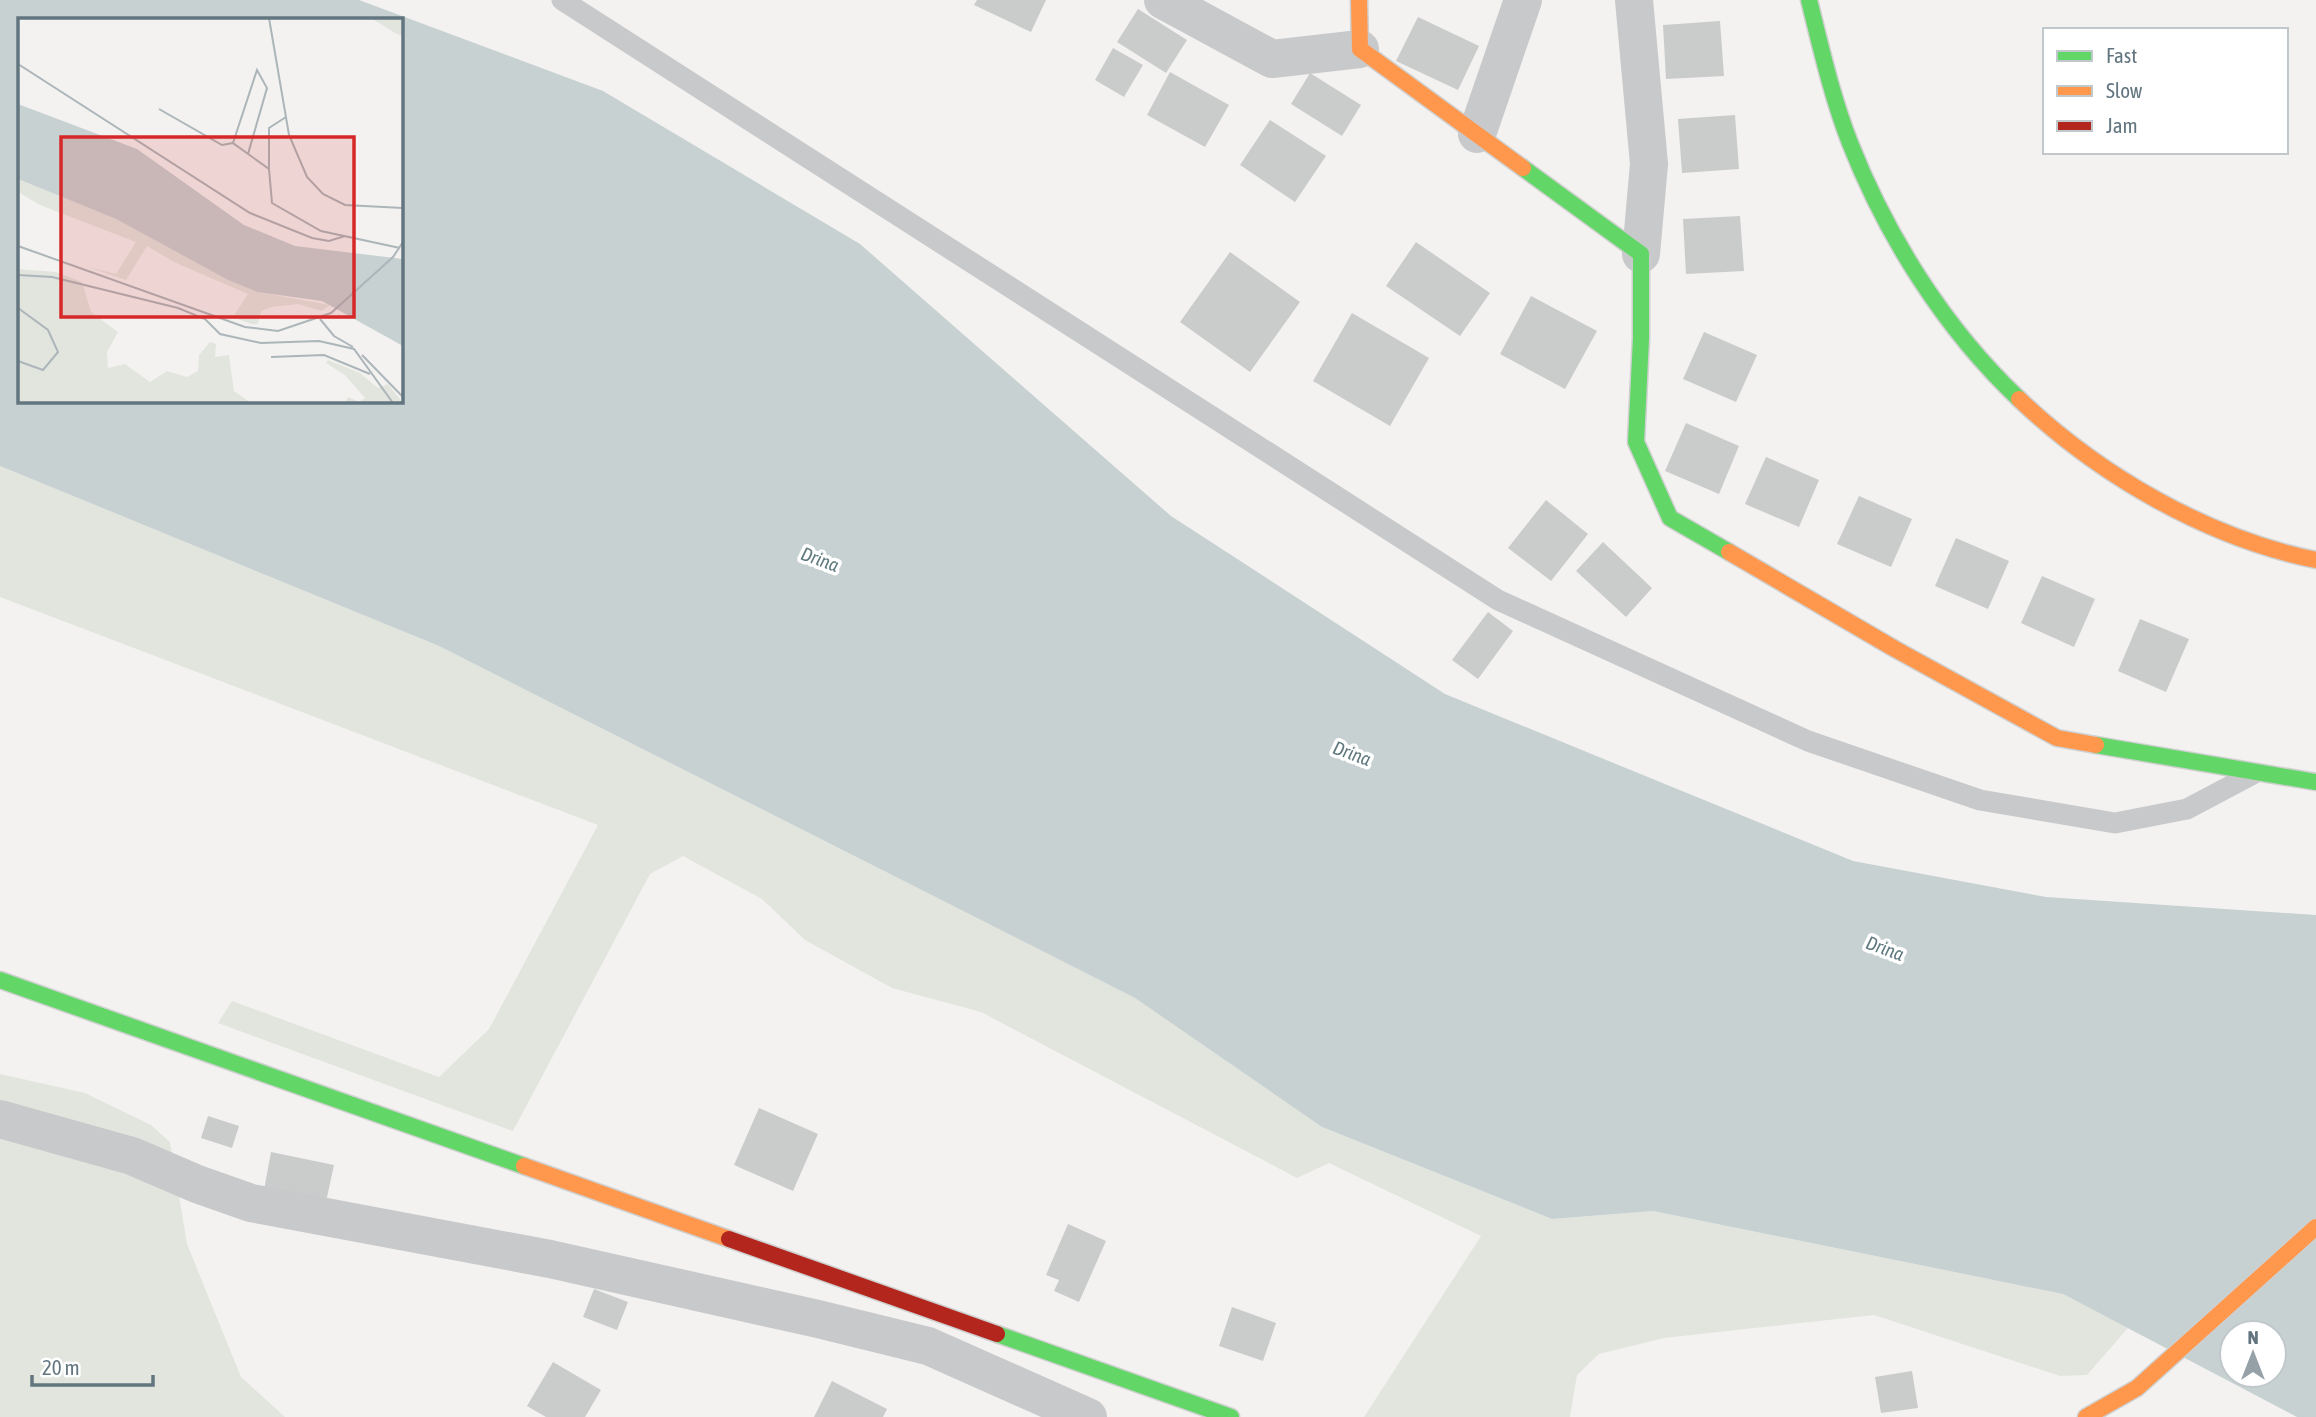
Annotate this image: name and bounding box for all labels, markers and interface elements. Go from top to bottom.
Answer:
inset map [18,18,402,402]
legend [2043,28,2288,154]
text: Fast [2106,43,2137,67]
text: Slow [2106,78,2143,102]
text: Jam [2106,113,2138,137]
water label: Drina [798,542,842,576]
water label: Drina [1330,736,1374,770]
water label: Drina [1863,931,1907,965]
north arrow [2218,1319,2288,1389]
text: N [2247,1326,2259,1348]
scale bar [32,1344,152,1388]
text: 20 m [42,1355,80,1379]

